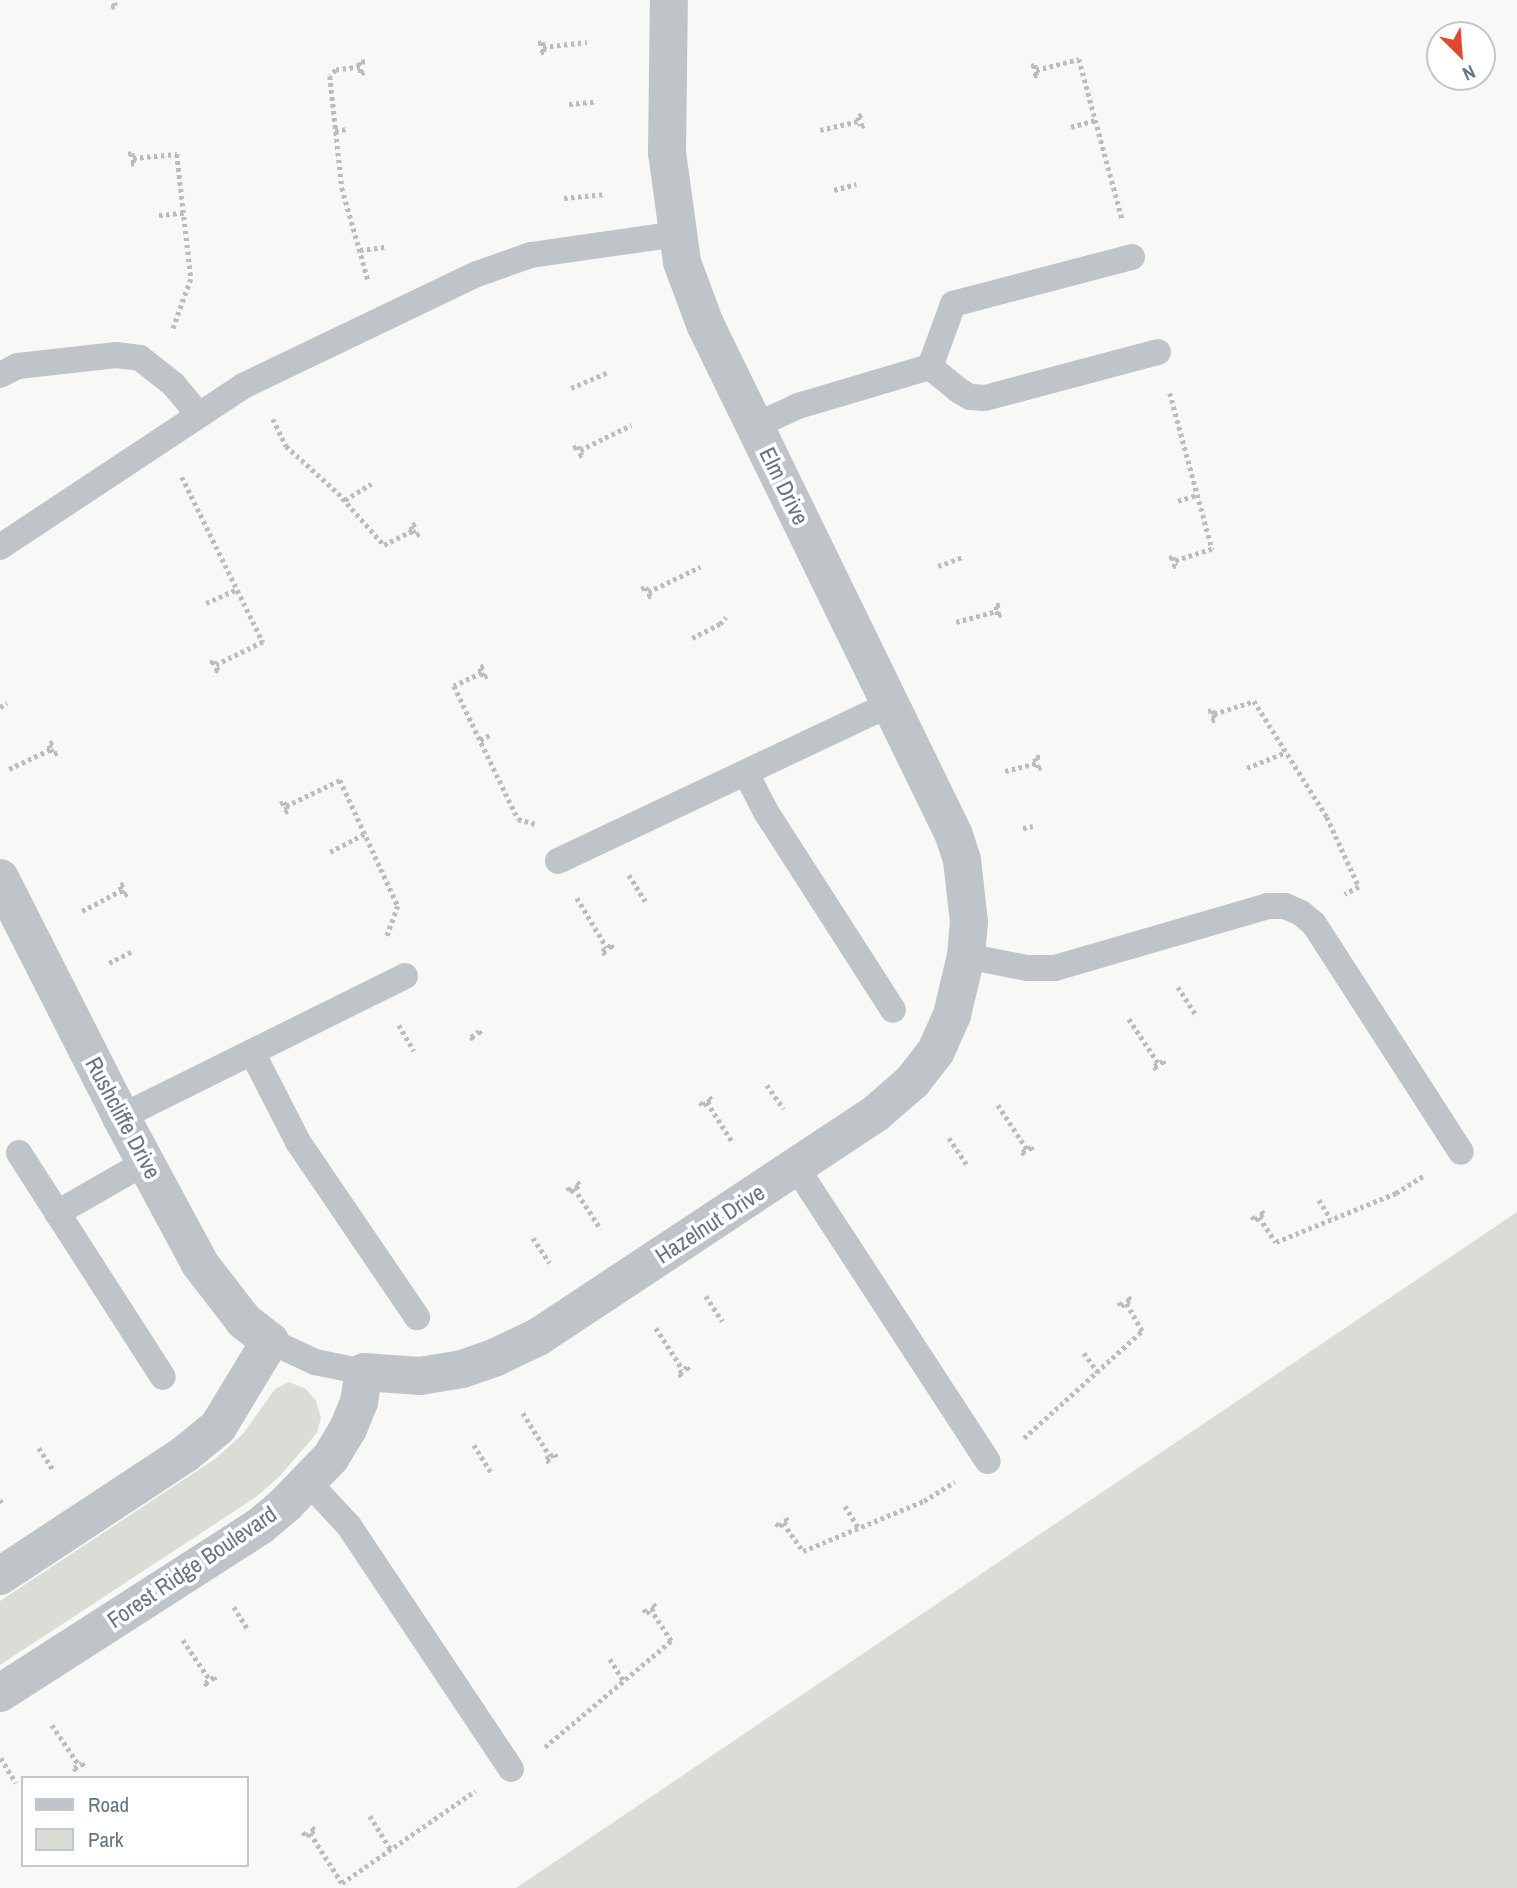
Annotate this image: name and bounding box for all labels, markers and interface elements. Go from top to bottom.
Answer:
north arrow [1426,21,1496,91]
text: N [1458,59,1480,87]
street label: Elm Drive [753,443,815,529]
street label: Rushcliffe Drive [79,1052,167,1184]
street label: Hazelnut Drive [650,1178,770,1270]
street label: Forest Ridge Boulevard [102,1500,282,1634]
legend [21,1776,248,1867]
text: Road [88,1790,129,1819]
text: Park [88,1825,123,1854]

